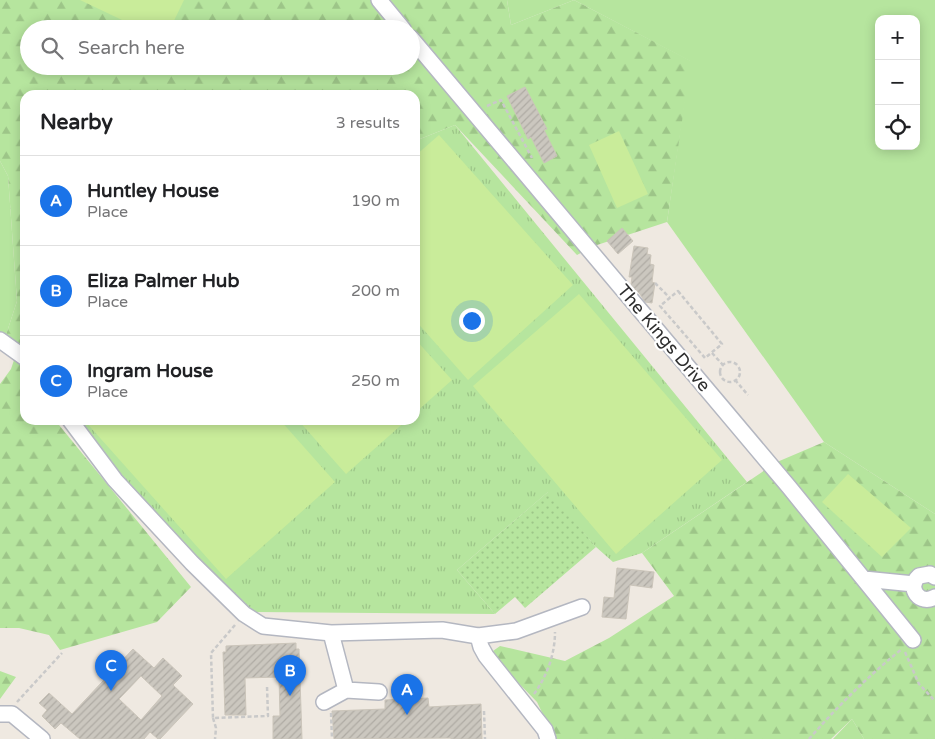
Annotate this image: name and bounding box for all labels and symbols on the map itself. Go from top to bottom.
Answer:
street label: The Kings Drive [613,280,715,396]
your location [459,308,485,334]
pin: C [95,650,127,691]
pin: B [274,655,306,696]
pin: A [391,674,423,715]

